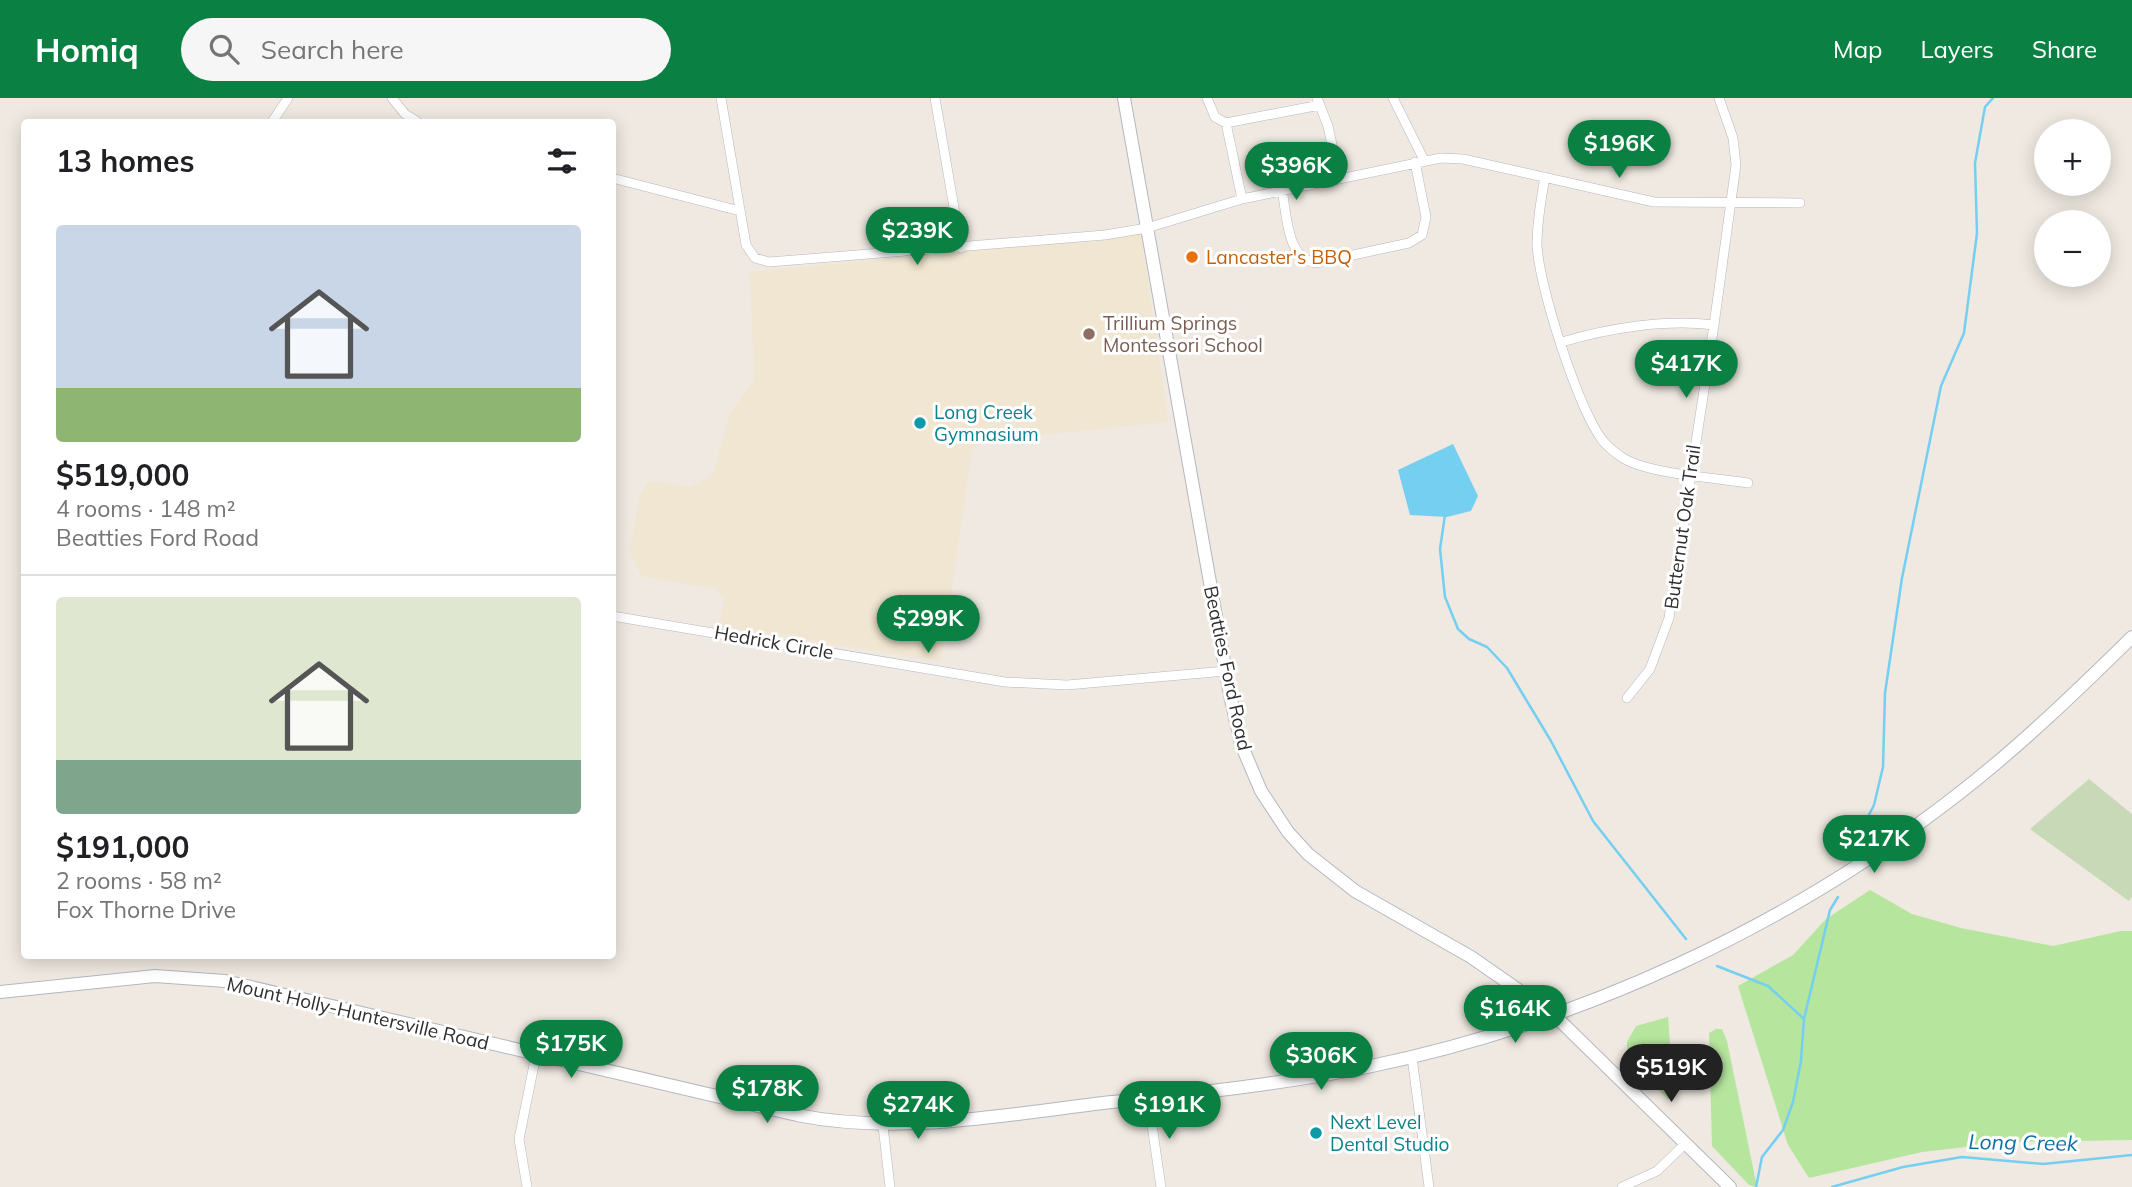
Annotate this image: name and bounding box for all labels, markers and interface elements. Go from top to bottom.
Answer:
search box [181,18,671,81]
text: Homiq [35,29,139,70]
icon: search [205,30,243,68]
text: Search here [261,33,404,66]
text: Map [1833,34,1882,64]
text: Layers [1920,34,1994,64]
text: Share [2032,34,2097,64]
map controls [2034,119,2111,287]
button: + [2034,119,2111,196]
pin: $196K [1570,120,1668,180]
text: $196K [1584,128,1654,157]
text: 13 homes [56,142,195,180]
icon: filters [543,142,581,180]
pin: $396K [1247,142,1345,202]
text: $396K [1261,150,1331,179]
pin: $239K [868,208,966,267]
button: − [2034,210,2111,287]
text: $239K [882,215,952,244]
place label: Lancaster's BBQ [1206,245,1352,269]
marker: Lancaster's BBQ [1184,249,1200,265]
icon: home [256,271,382,397]
place label: Trillium Springs Montessori School [1103,311,1263,357]
marker: Trillium Springs Montessori School [1081,326,1097,342]
pin: $417K [1637,341,1735,400]
text: $417K [1651,348,1721,377]
place label: Long Creek Gymnasium [934,400,1039,446]
marker: Long Creek Gymnasium [912,415,928,431]
street label: Butternut Oak Trail [1659,443,1705,611]
text: $519,000 [56,456,189,494]
text: 4 rooms · 148 m² [56,494,236,523]
text: Beatties Ford Road [56,523,259,552]
street label: Beatties Ford Road [1199,583,1257,753]
pin: $299K [879,596,977,655]
text: $299K [893,603,963,632]
street label: Hedrick Circle [713,620,835,664]
icon: home [256,643,382,769]
pin: $217K [1825,816,1923,875]
text: $217K [1839,823,1909,852]
text: $191,000 [56,828,189,866]
text: 2 rooms · 58 m² [56,866,222,895]
text: Fox Thorne Drive [56,895,236,924]
street label: Mount Holly-Huntersville Road [225,971,491,1055]
pin: $164K [1466,986,1564,1045]
text: $164K [1480,993,1550,1022]
pin: $175K [522,1020,620,1080]
text: $175K [536,1028,606,1057]
pin: $306K [1272,1032,1370,1092]
text: $306K [1286,1040,1356,1069]
pin: $519K [1622,1044,1720,1104]
text: $519K [1636,1052,1706,1081]
pin: $178K [718,1066,816,1125]
text: $178K [732,1073,802,1102]
pin: $274K [869,1082,967,1141]
pin: $191K [1120,1082,1218,1141]
text: $274K [883,1089,953,1118]
text: $191K [1134,1089,1204,1118]
place label: Next Level Dental Studio [1330,1110,1449,1156]
marker: Next Level Dental Studio [1308,1125,1324,1141]
water label: Long Creek [1968,1128,2079,1156]

